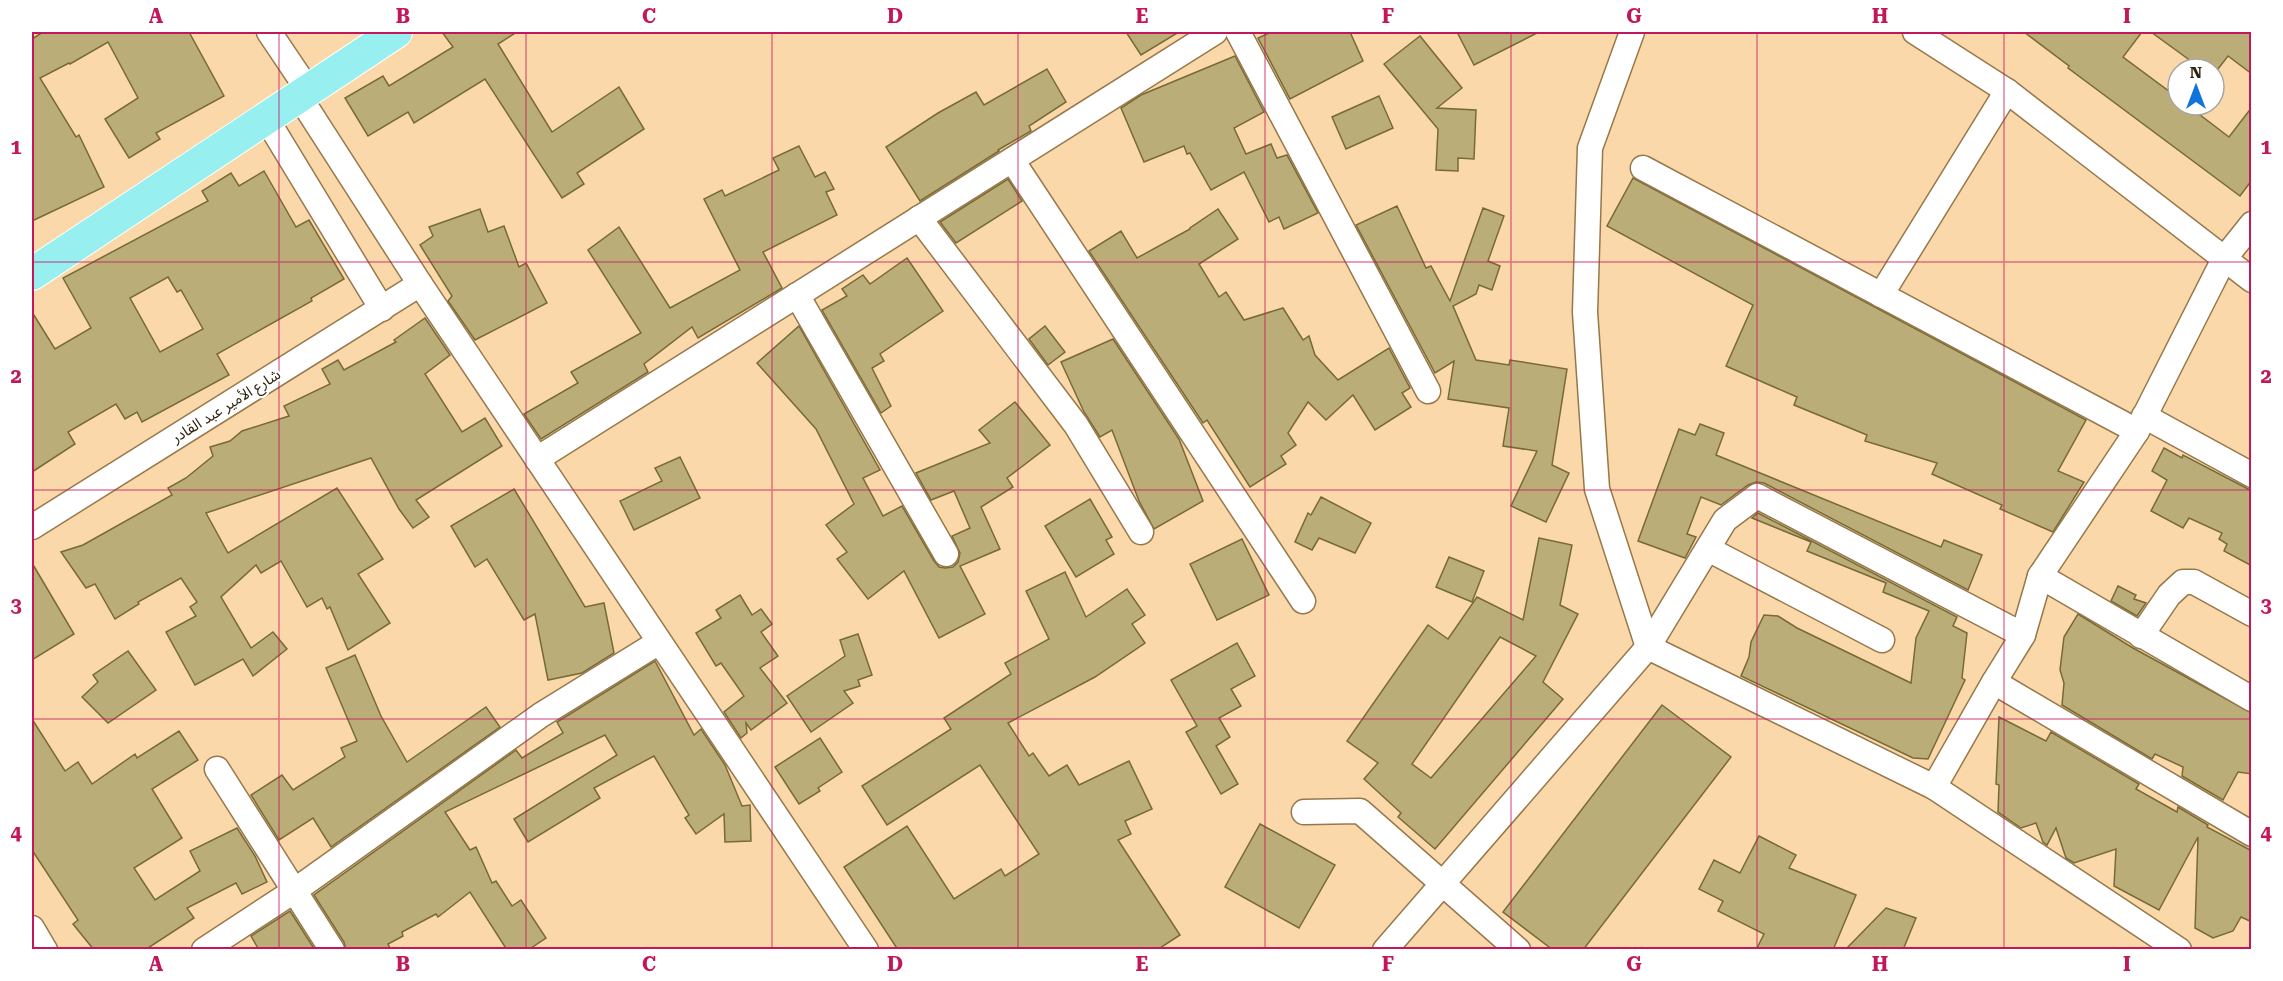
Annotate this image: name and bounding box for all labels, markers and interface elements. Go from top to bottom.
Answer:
text: A [149,4,164,28]
text: B [396,4,410,28]
text: C [642,4,656,28]
text: D [887,4,903,28]
text: E [1136,4,1149,28]
text: F [1382,4,1394,28]
text: G [1626,4,1642,28]
text: H [1872,4,1888,28]
text: I [2123,4,2131,28]
north arrow [2166,57,2226,117]
text: N [2190,63,2202,82]
text: 1 [10,135,22,159]
text: 1 [2260,135,2272,159]
text: 2 [10,364,22,388]
text: 2 [2260,364,2272,388]
street label: شارع الأمير عبد القادر [167,365,286,450]
text: 3 [10,593,22,617]
text: 3 [2260,593,2272,617]
text: 4 [10,821,22,845]
text: 4 [2260,821,2272,845]
text: A [149,952,164,976]
text: B [396,952,410,976]
text: C [642,952,656,976]
text: D [887,952,903,976]
text: E [1136,952,1149,976]
text: F [1382,952,1394,976]
text: G [1626,952,1642,976]
text: H [1872,952,1888,976]
text: I [2123,952,2131,976]

